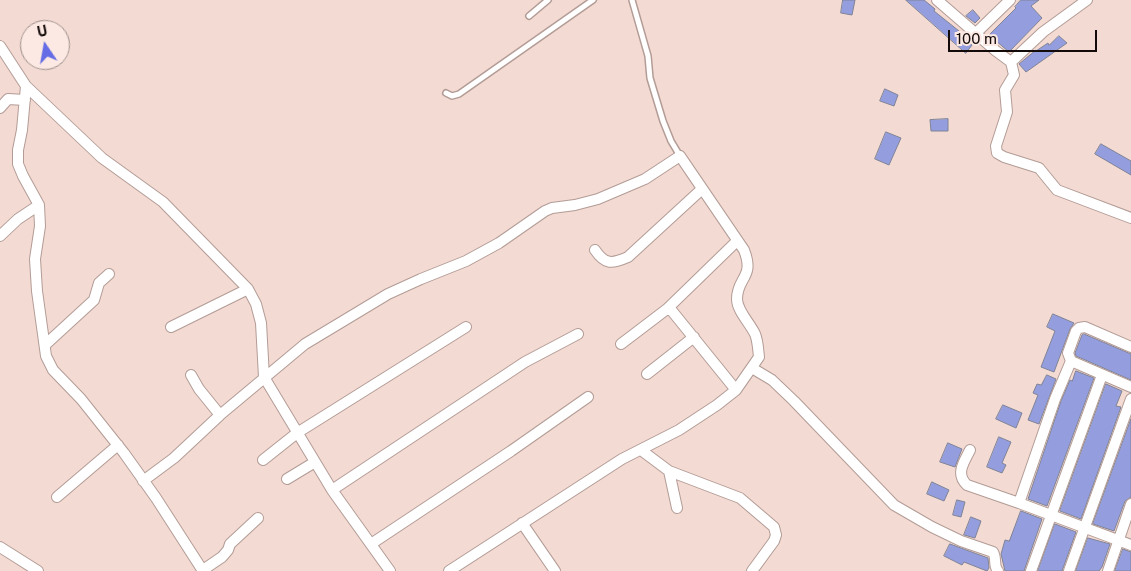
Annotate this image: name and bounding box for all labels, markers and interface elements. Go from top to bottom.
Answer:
north arrow [20,20,70,70]
scale bar [951,20,1100,52]
text: U [35,22,49,40]
text: 100 m [956,30,997,47]

